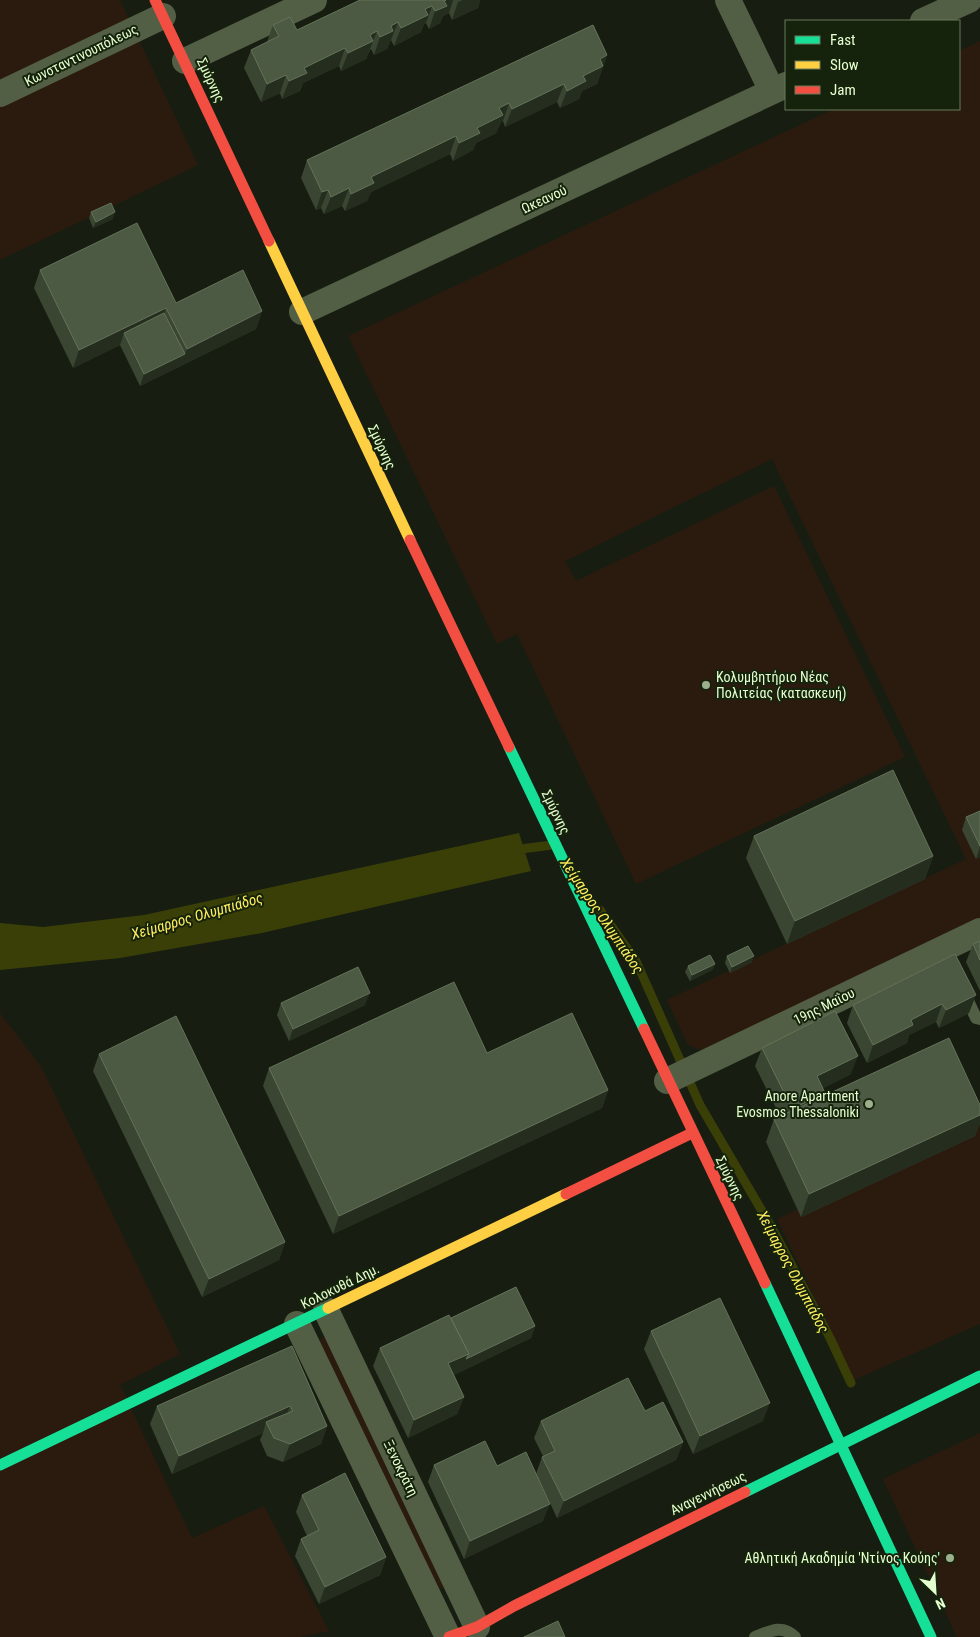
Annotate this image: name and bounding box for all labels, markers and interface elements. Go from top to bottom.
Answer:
legend [785,20,960,110]
street label: Κωνσταντινουπόλεως [22,21,140,89]
text: Fast [830,31,855,49]
street label: Σμύρνης [194,55,228,105]
text: Slow [830,56,859,74]
text: Jam [830,81,856,99]
street label: Ωκεανού [519,181,569,216]
street label: Σμύρνης [365,422,399,472]
place label: Κολυμβητήριο Νέας Πολιτείας (κατασκευή) [716,669,846,702]
marker: Κολυμβητήριο Νέας Πολιτείας (κατασκευή) [700,679,712,691]
street label: Σμύρνης [538,787,574,837]
water label: Χείμαρρος Ολυμπιάδος [556,854,648,978]
water label: Χείμαρρος Ολυμπιάδος [128,889,265,944]
street label: 19ης Μαΐου [791,984,857,1028]
place label: Anore Apartment Evosmos Thessaloniki [736,1088,859,1120]
marker: Anore Apartment Evosmos Thessaloniki [863,1098,875,1110]
street label: Σμύρνης [712,1153,748,1203]
water label: Χείμαρρος Ολυμπιάδος [753,1207,833,1336]
street label: Κολοκυθά Δημ. [298,1260,382,1312]
street label: Ξενοκράτη [380,1437,422,1499]
street label: Αναγεννήσεως [667,1468,749,1518]
place label: Αθλητική Ακαδημία 'Ντίνος Κούης' [745,1550,940,1566]
marker: Αθλητική Ακαδημία 'Ντίνος Κούης' [944,1552,956,1564]
north arrow [910,1567,960,1617]
text: N [933,1595,948,1613]

